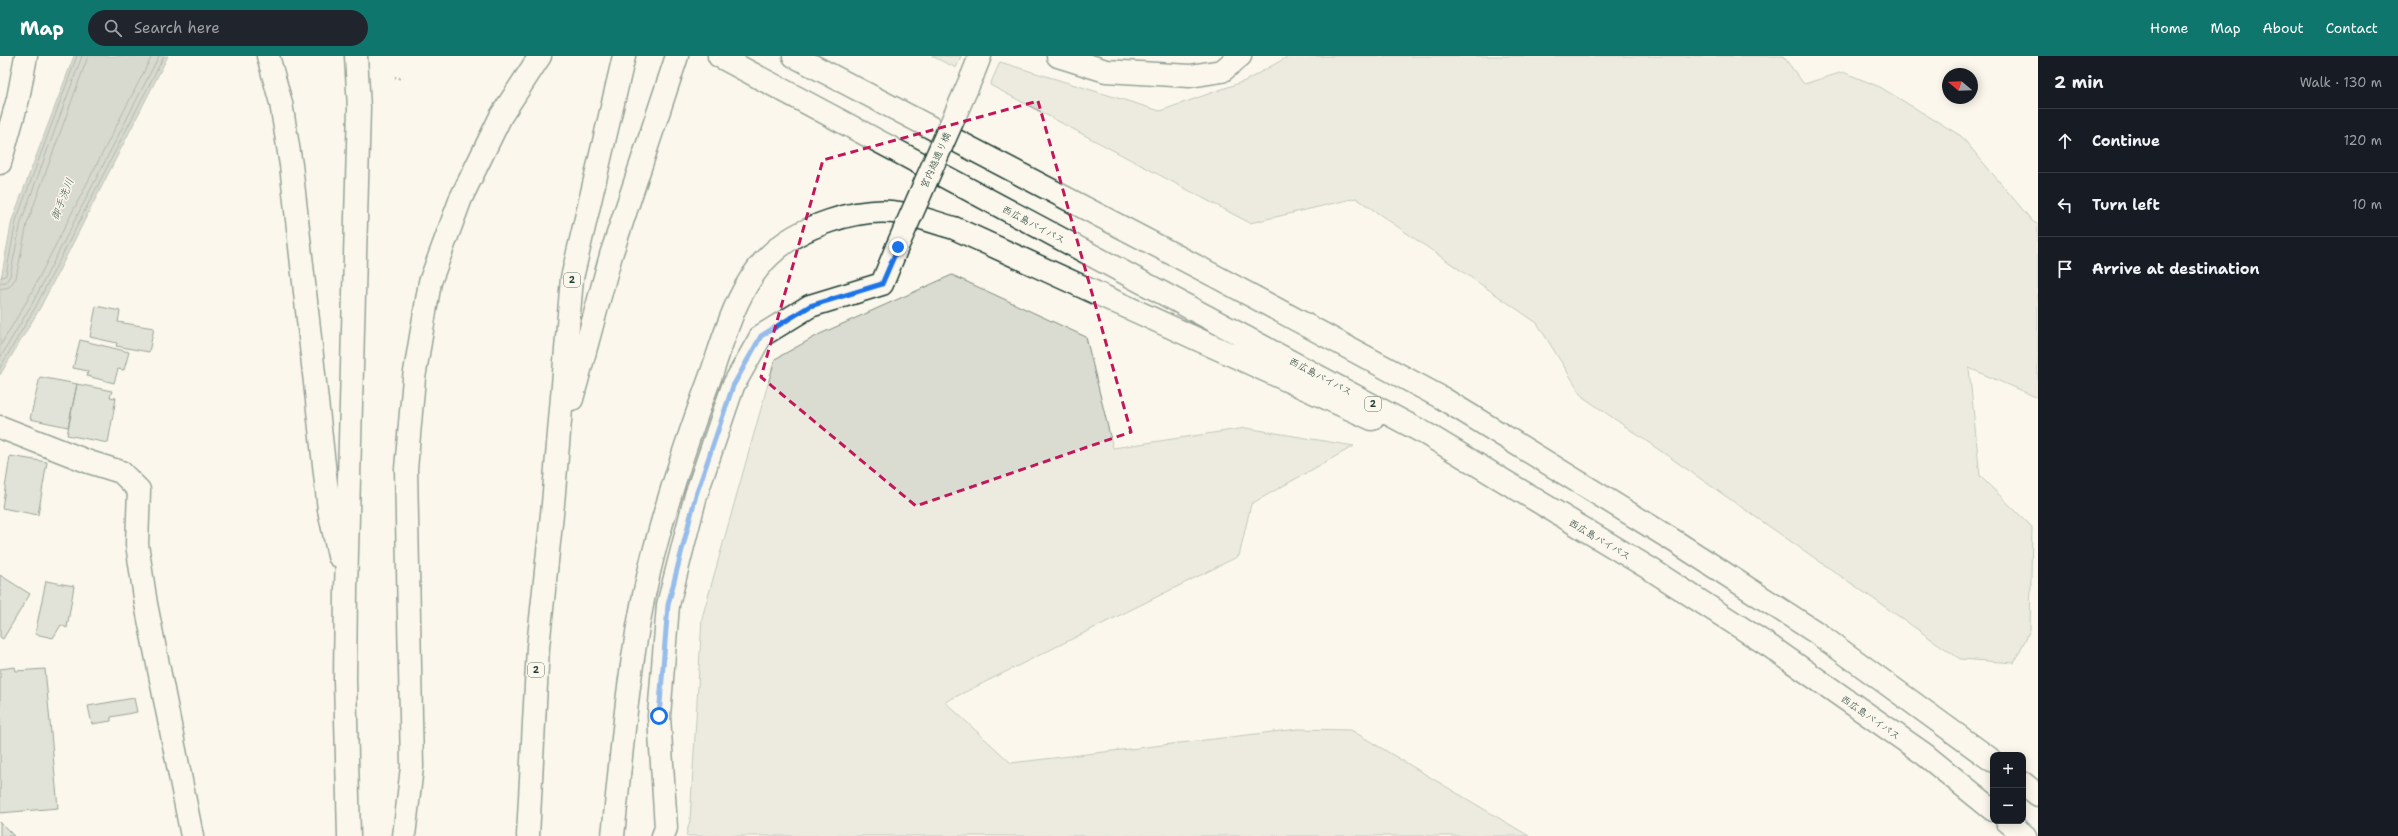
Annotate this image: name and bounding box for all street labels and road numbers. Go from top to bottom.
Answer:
street label: 宮内越通り橋 [917,130,954,190]
street label: 西広島バイパス [1000,202,1068,247]
road number: 2 [564,273,580,287]
street label: 西広島バイパス [1287,354,1355,399]
road number: 2 [1365,397,1381,411]
street label: 西広島バイパス [1566,516,1633,563]
road number: 2 [528,663,544,677]
street label: 西広島バイパス [1838,692,1903,743]

